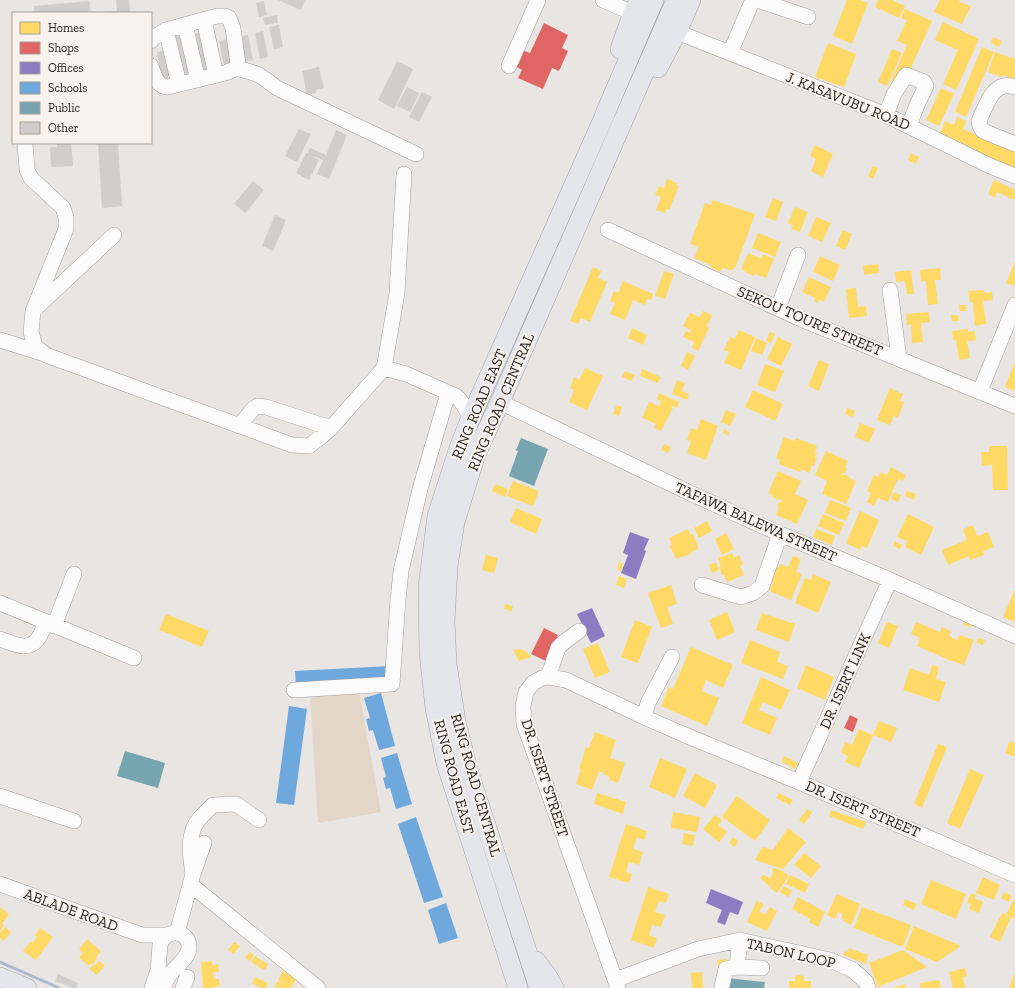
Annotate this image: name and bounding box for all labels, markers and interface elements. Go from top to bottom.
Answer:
legend [12,12,152,144]
text: Homes [48,21,84,35]
text: Shops [48,41,79,55]
text: Offices [48,61,84,75]
street label: J. KASAVUBU ROAD [783,68,913,134]
text: Schools [48,81,87,95]
text: Public [48,101,81,115]
text: Other [48,121,79,135]
street label: SEKOU TOURE STREET [734,282,886,360]
street label: RING ROAD CENTRAL [464,330,538,474]
street label: RING ROAD EAST [448,346,510,462]
street label: TAFAWA BALEWA STREET [672,478,840,566]
street label: DR. ISERT LINK [816,630,874,732]
street label: RING ROAD CENTRAL [447,711,505,859]
street label: DR. ISERT STREET [517,717,573,839]
street label: RING ROAD EAST [430,718,478,836]
street label: DR. ISERT STREET [803,777,923,841]
street label: ABLADE ROAD [21,885,121,935]
street label: TABON LOOP [745,934,838,972]

